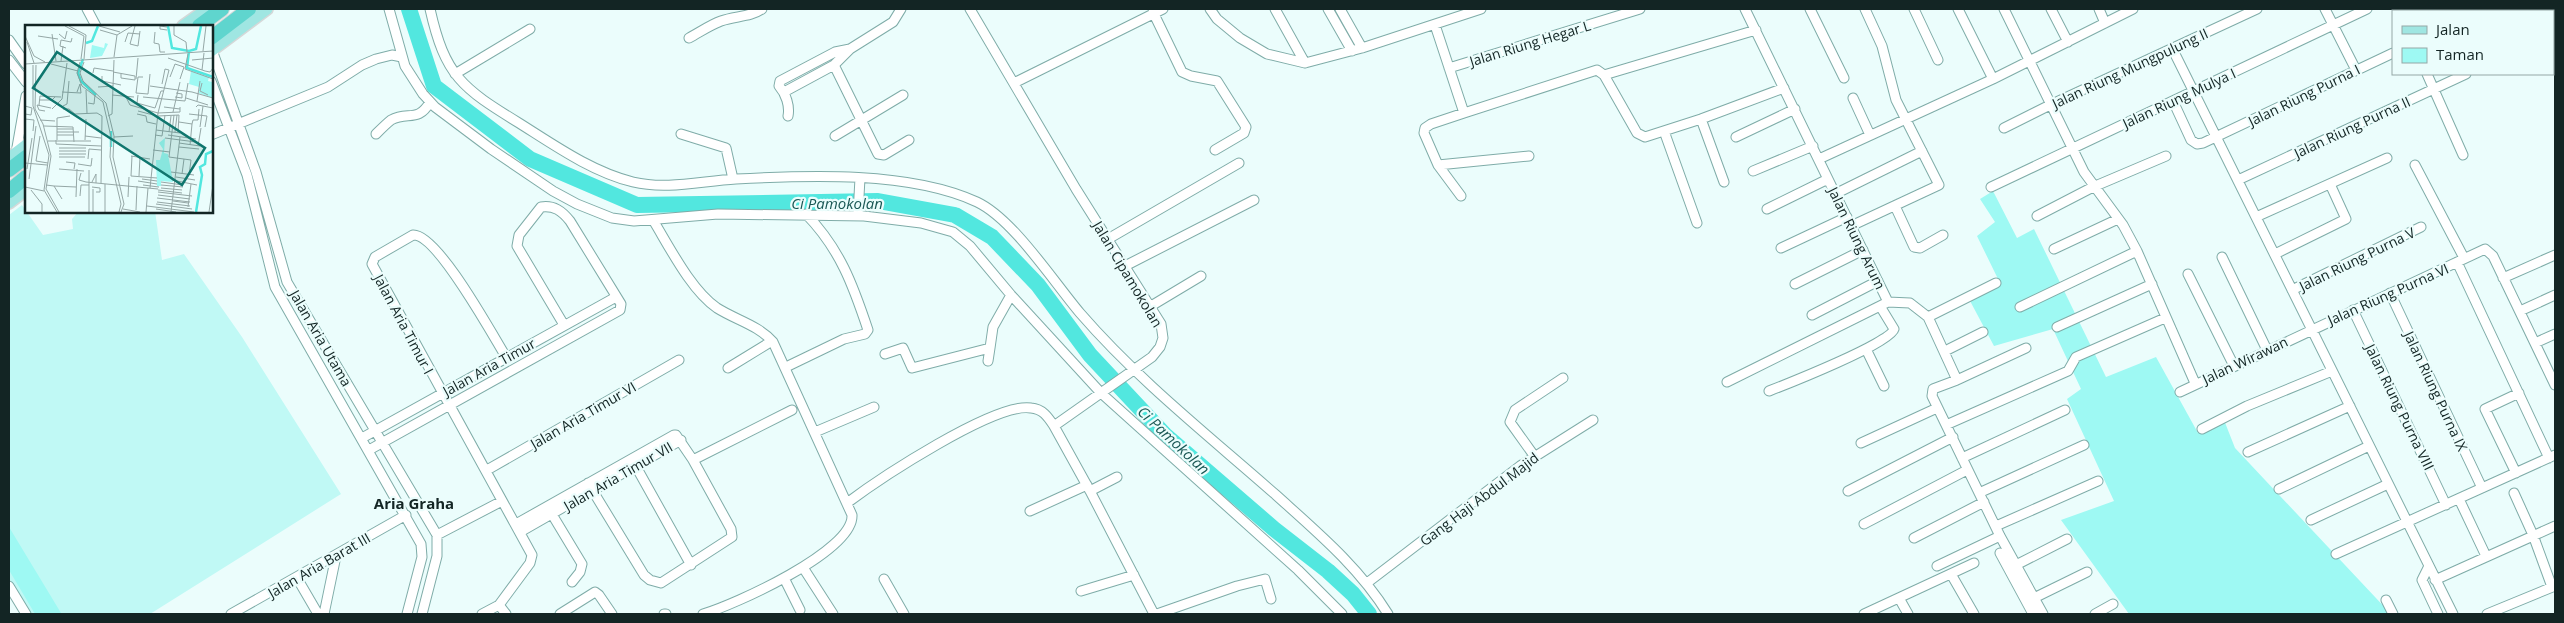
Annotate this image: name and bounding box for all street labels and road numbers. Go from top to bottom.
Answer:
street label: Jalan Riung Hegar L [1465,16,1593,71]
street label: Jalan Riung Mungpulung II [2047,23,2211,113]
street label: Jalan Riung Purna I [2243,60,2363,131]
street label: Jalan Riung Mulya I [2118,63,2239,133]
street label: Jalan Riung Purna II [2289,92,2413,163]
street label: Jalan Riung Arum [1823,182,1890,292]
street label: Jalan Cipamokolan [1088,216,1167,331]
street label: Jalan Riung Purna V [2294,222,2419,296]
street label: Jalan Riung Purna VI [2323,259,2452,330]
street label: Jalan Aria Timur I [369,269,438,377]
street label: Jalan Aria Utama [285,285,356,390]
street label: Jalan Riung Purna IX [2399,326,2473,455]
street label: Jalan Wirawan [2197,332,2291,389]
street label: Jalan Aria Timur [438,334,539,401]
street label: Jalan Riung Purna VIII [2360,339,2439,473]
street label: Jalan Aria Timur VI [525,377,639,454]
street label: Jalan Aria Timur VII [558,437,676,516]
street label: Gang Haji Abdul Majid [1416,448,1542,550]
street label: Jalan Aria Barat III [263,528,374,603]

